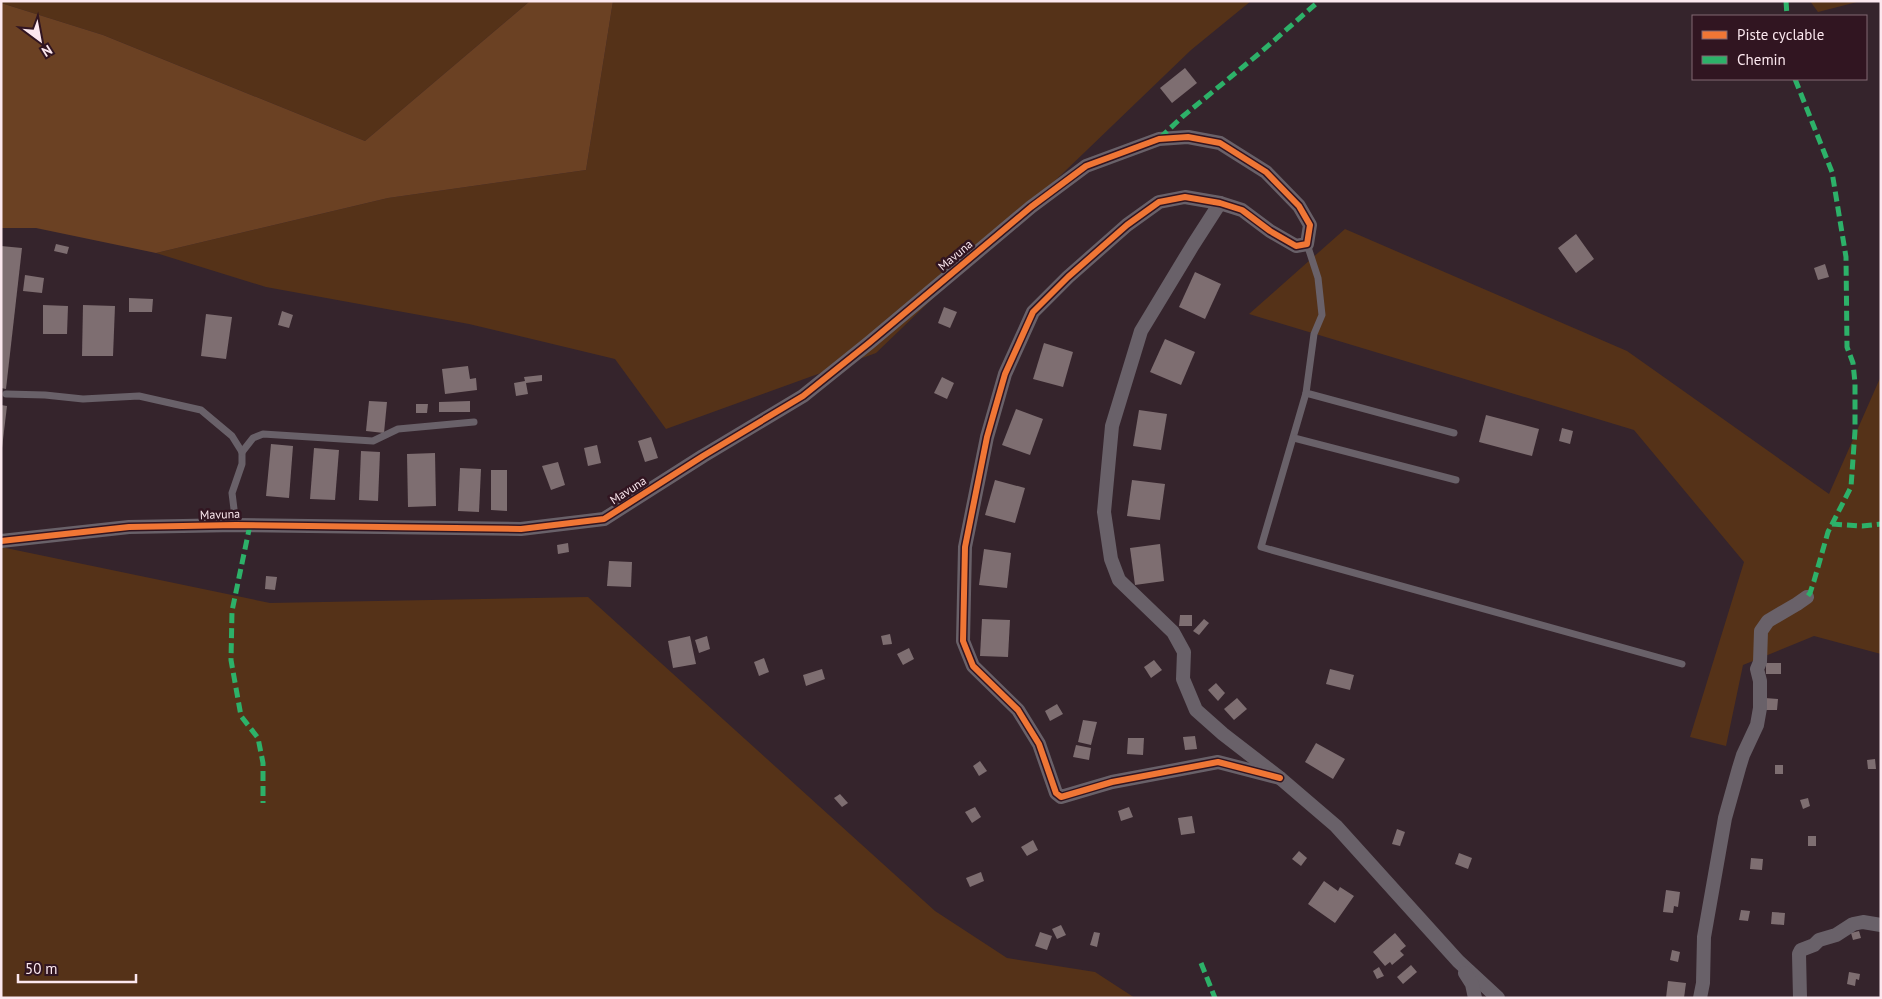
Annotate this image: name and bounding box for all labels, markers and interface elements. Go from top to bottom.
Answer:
north arrow [15,15,65,65]
legend [1692,15,1867,80]
text: Piste cyclable [1737,25,1824,44]
text: N [38,41,56,61]
text: Chemin [1737,50,1786,69]
street label: Mavuna [935,236,975,274]
street label: Mavuna [607,473,649,507]
street label: Mavuna [200,506,240,522]
scale bar [18,952,135,984]
text: 50 m [25,959,58,978]

